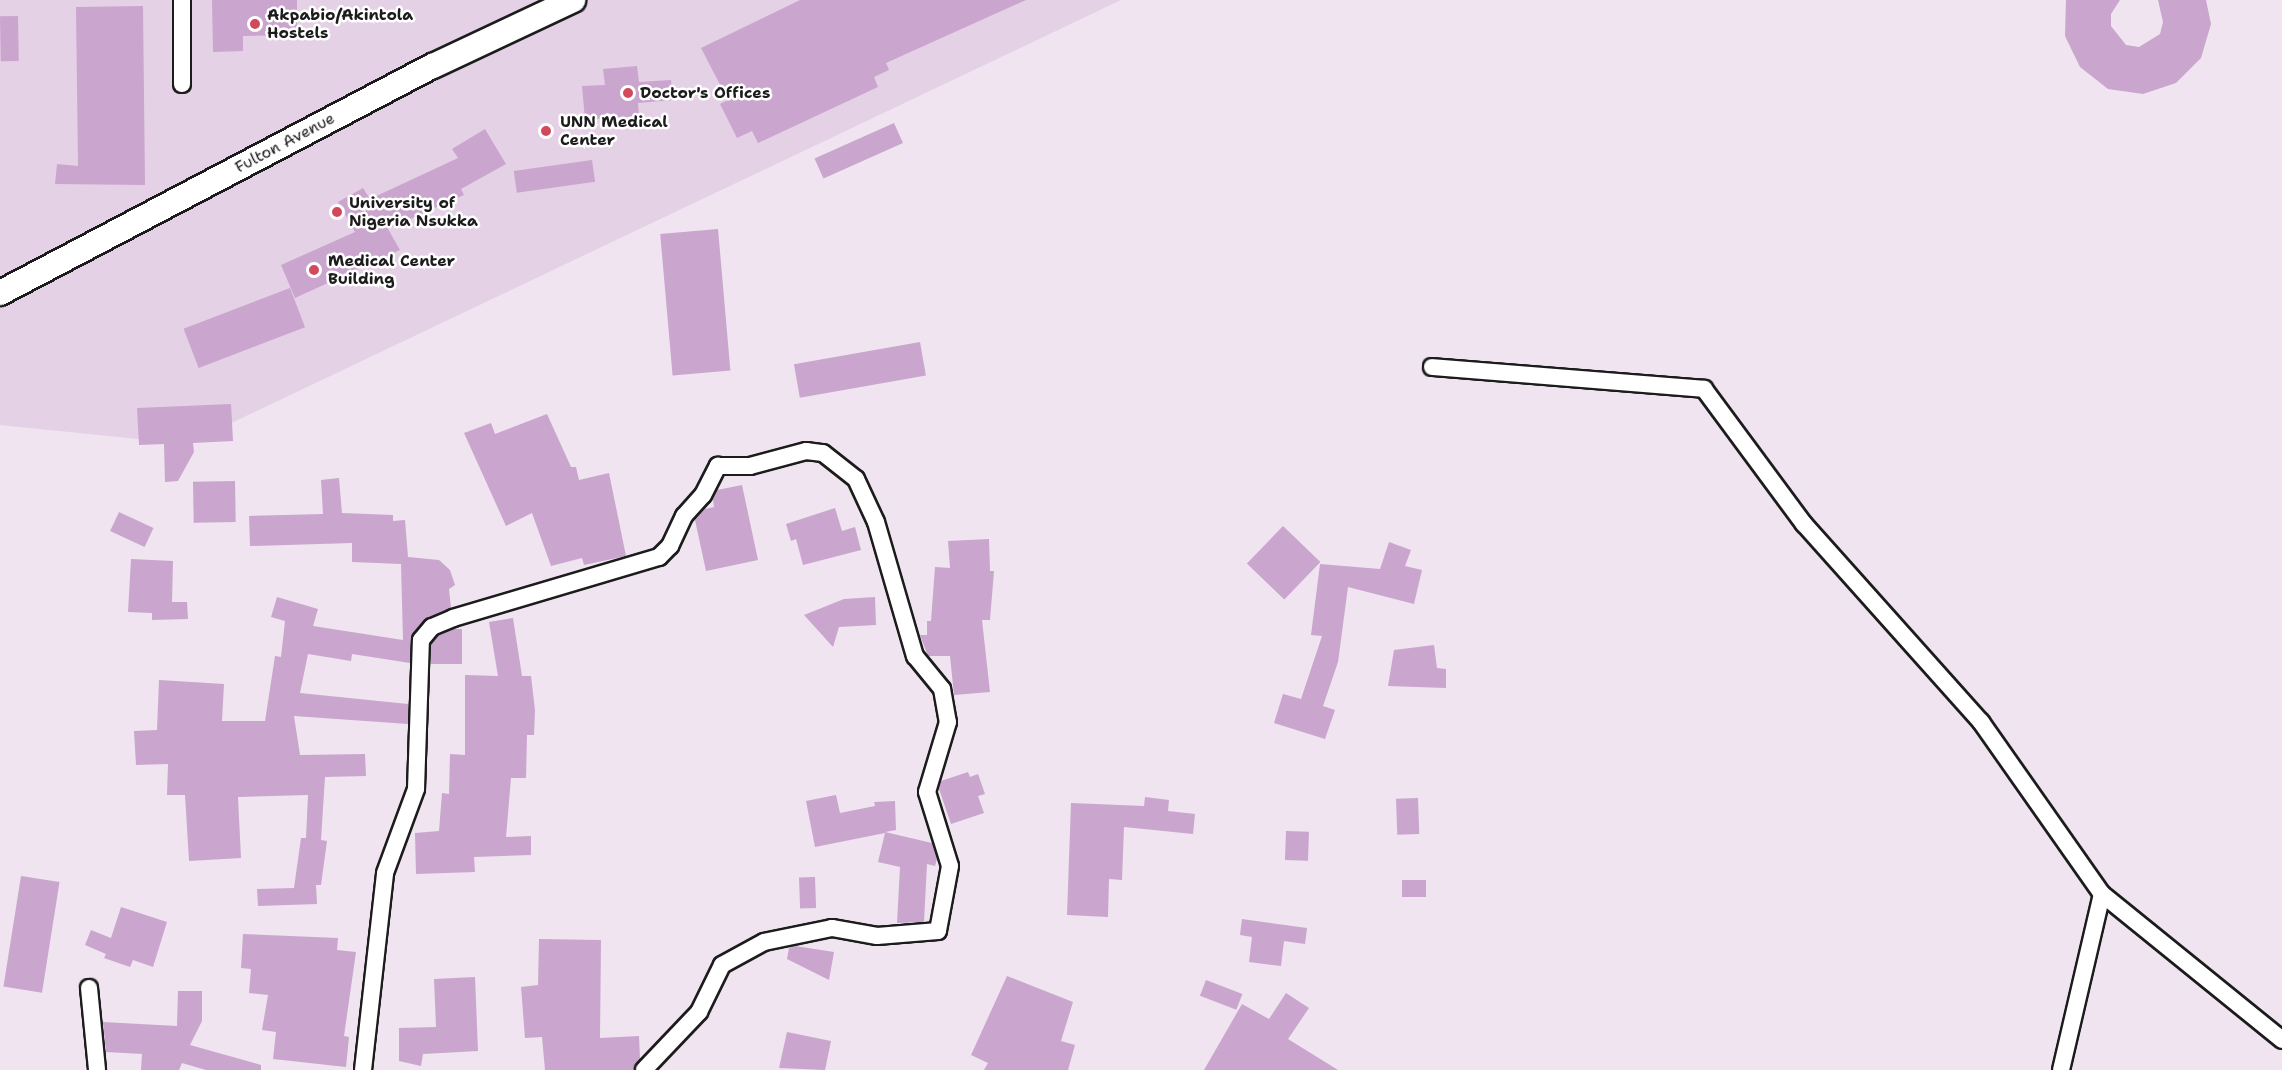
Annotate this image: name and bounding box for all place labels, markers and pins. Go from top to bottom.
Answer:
place label: Akpabio/Akintola Hostels [267,5,413,43]
marker: Akpabio/Akintola Hostels [248,17,262,31]
place label: Doctor's Offices [640,83,770,103]
marker: Doctor's Offices [621,86,635,100]
place label: UNN Medical Center [560,112,668,150]
marker: UNN Medical Center [537,122,555,140]
place label: University of Nigeria Nsukka [349,193,478,231]
marker: University of Nigeria Nsukka [330,205,344,219]
place label: Medical Center Building [328,251,455,289]
marker: Medical Center Building [305,261,323,279]

